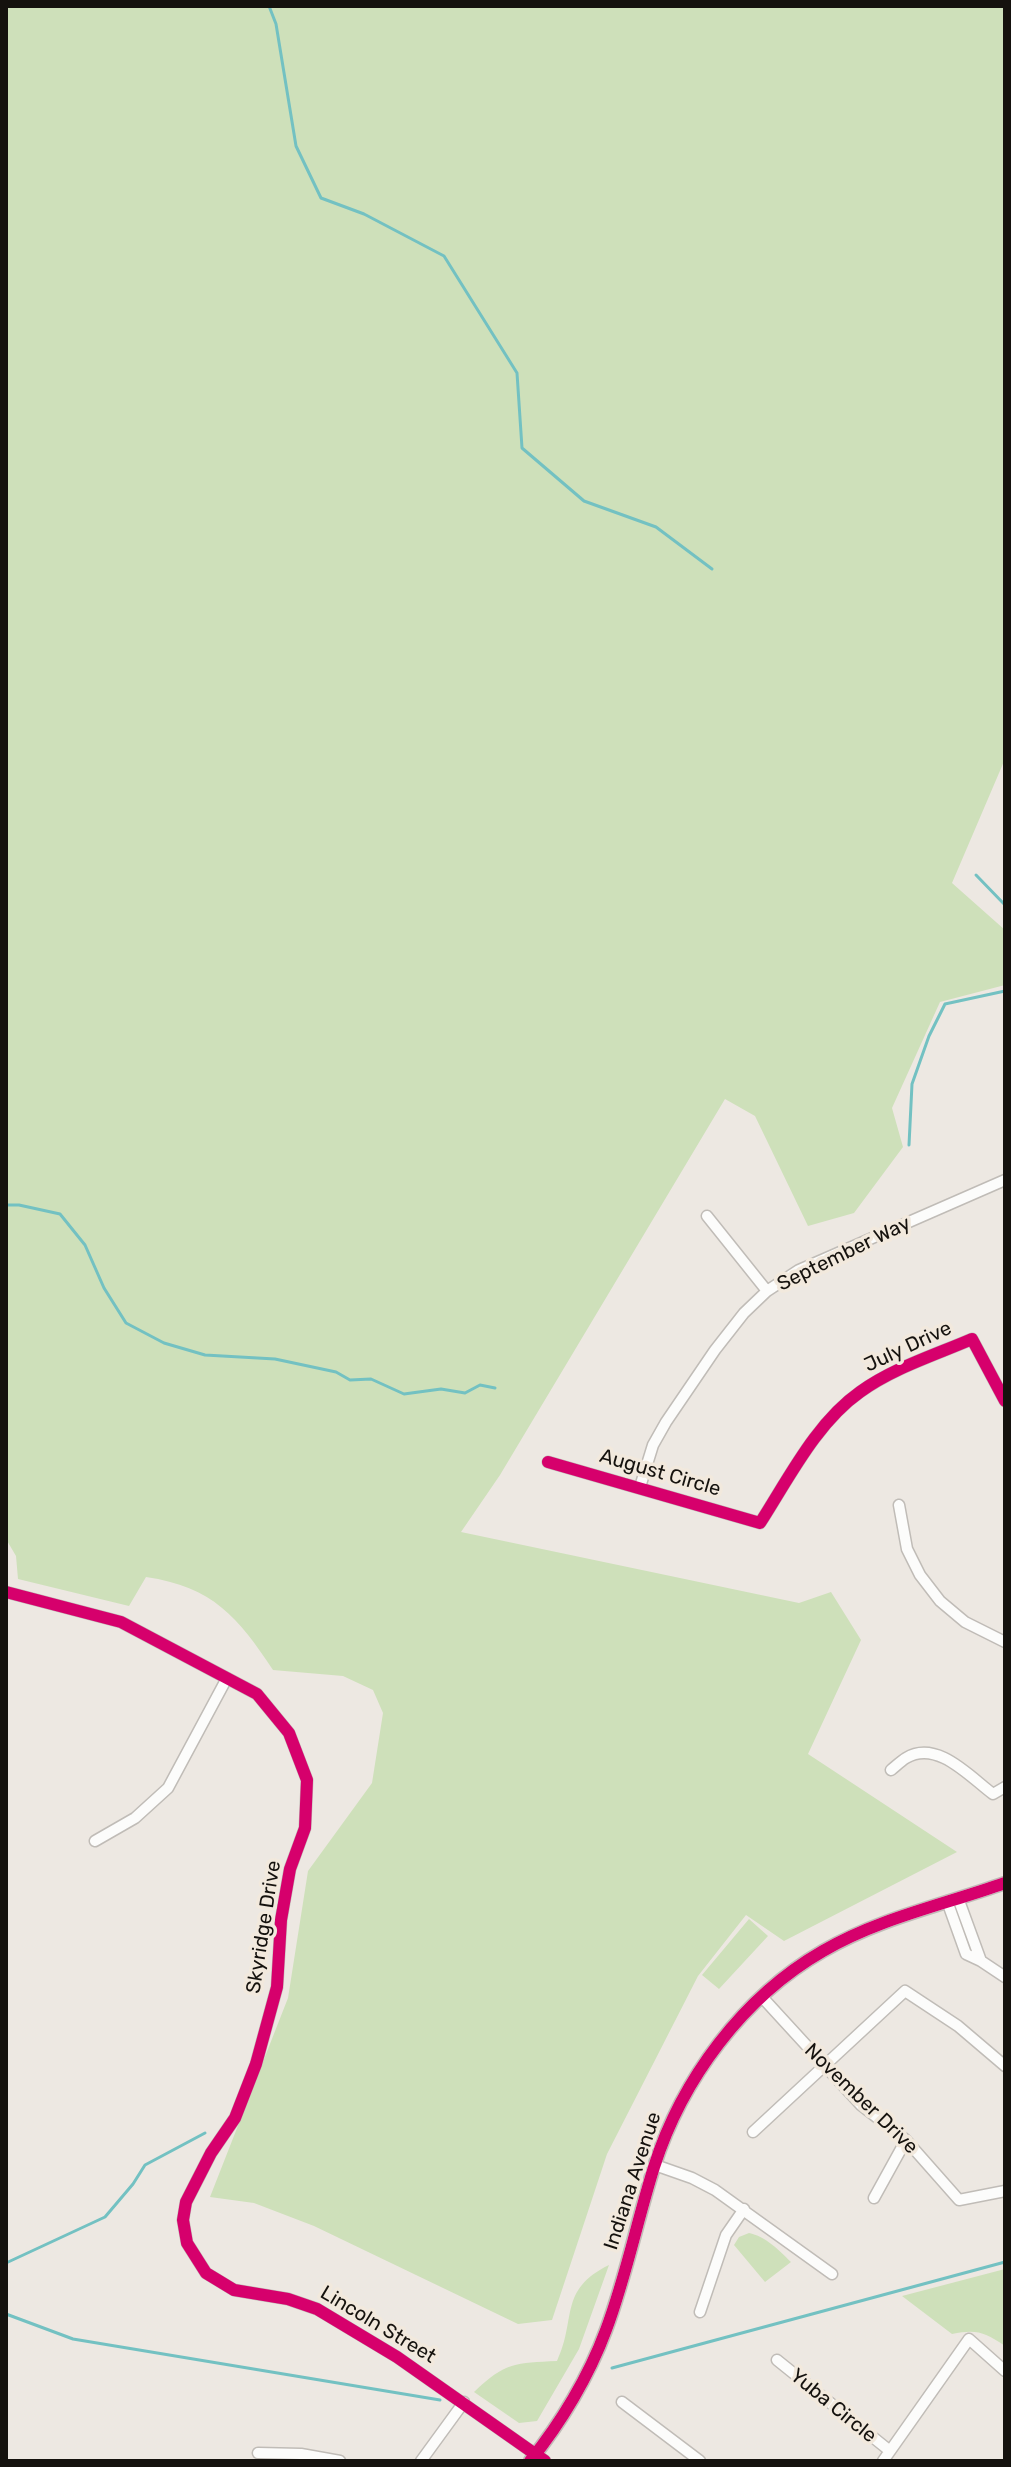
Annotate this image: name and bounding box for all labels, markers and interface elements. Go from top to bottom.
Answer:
street label: September Way [773,1211,915,1297]
street label: July Drive [861,1316,955,1378]
street label: August Circle [597,1444,723,1502]
street label: Skyridge Drive [242,1859,286,1995]
street label: November Drive [799,2039,923,2159]
street label: Indiana Avenue [599,2109,667,2253]
street label: Lincoln Street [316,2281,440,2369]
street label: Yuba Circle [785,2364,881,2448]

